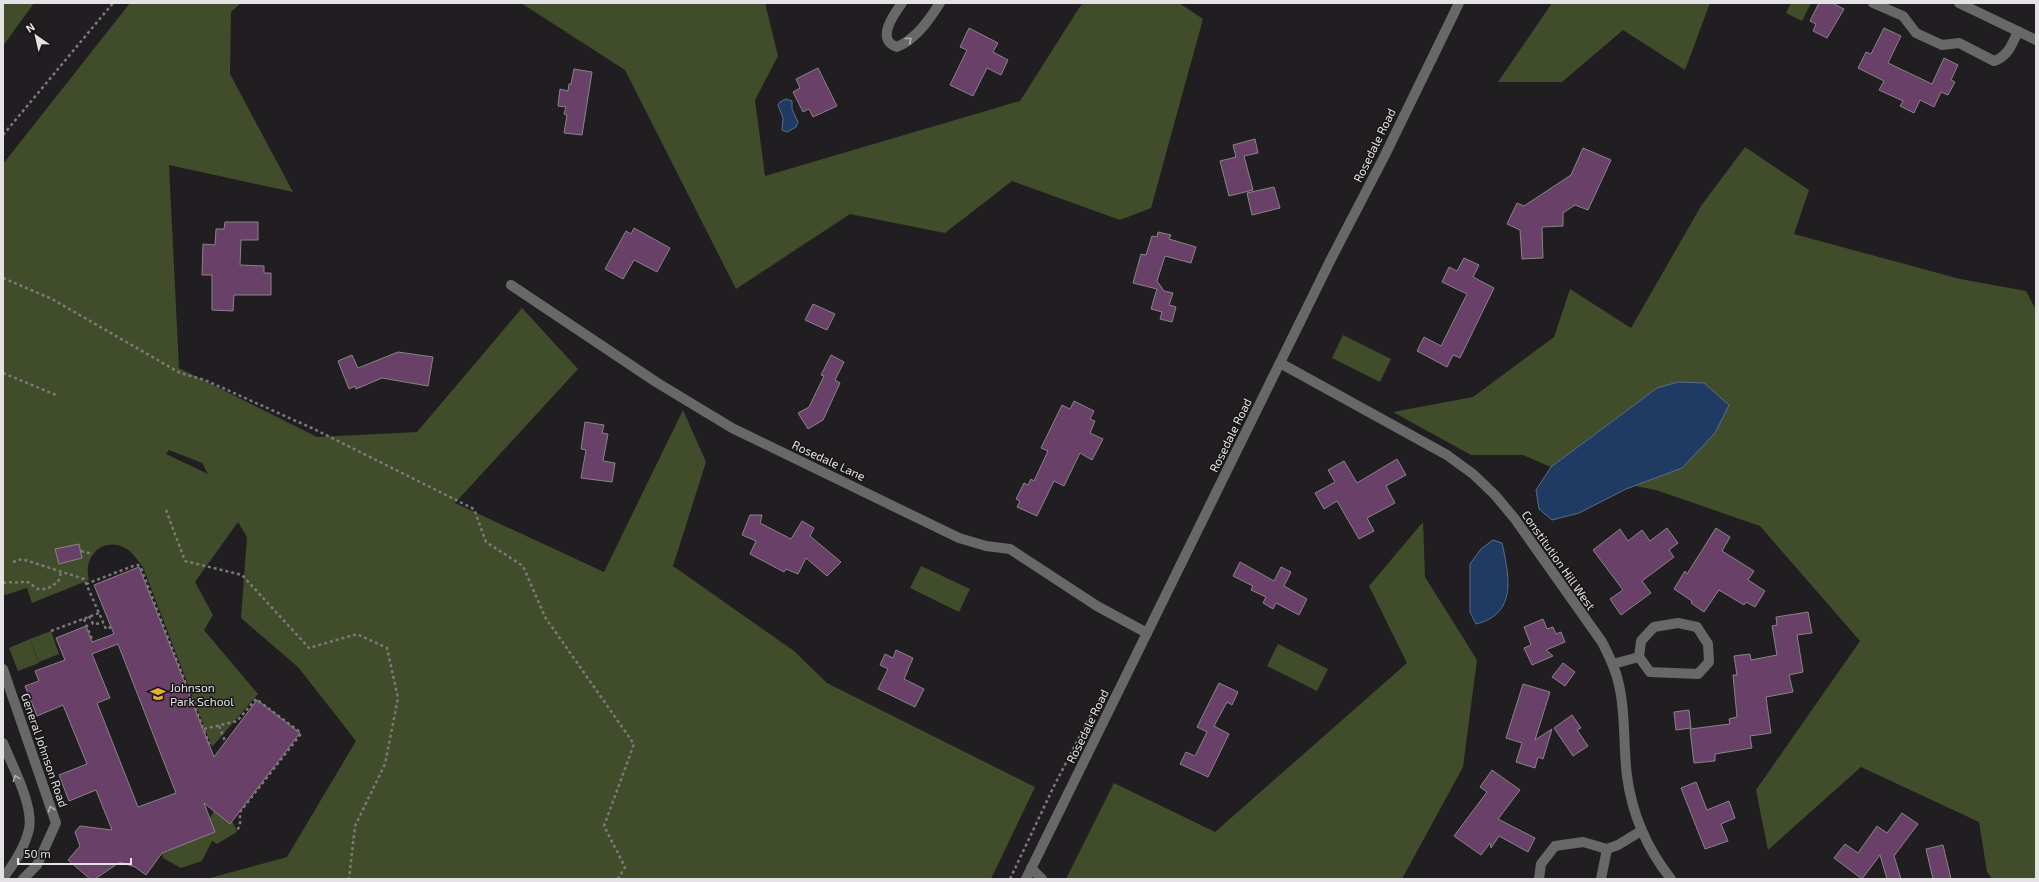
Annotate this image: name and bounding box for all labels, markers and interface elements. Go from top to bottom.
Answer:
north arrow [16,16,56,56]
text: N [23,20,37,35]
one-way arrow [904,38,911,45]
street label: Rosedale Road [1350,106,1398,184]
street label: Rosedale Road [1206,396,1254,474]
street label: Rosedale Lane [790,437,868,483]
street label: Constitution Hill West [1519,508,1599,613]
place label: Johnson Park School [170,680,234,708]
school or university icon: Johnson Park School [149,685,167,703]
street label: Rosedale Road [1063,687,1111,765]
street label: General Johnson Road [19,691,71,809]
one-way arrow [13,775,21,782]
one-way arrow [48,806,56,813]
scale bar [18,840,131,866]
text: 50 m [24,846,51,860]

